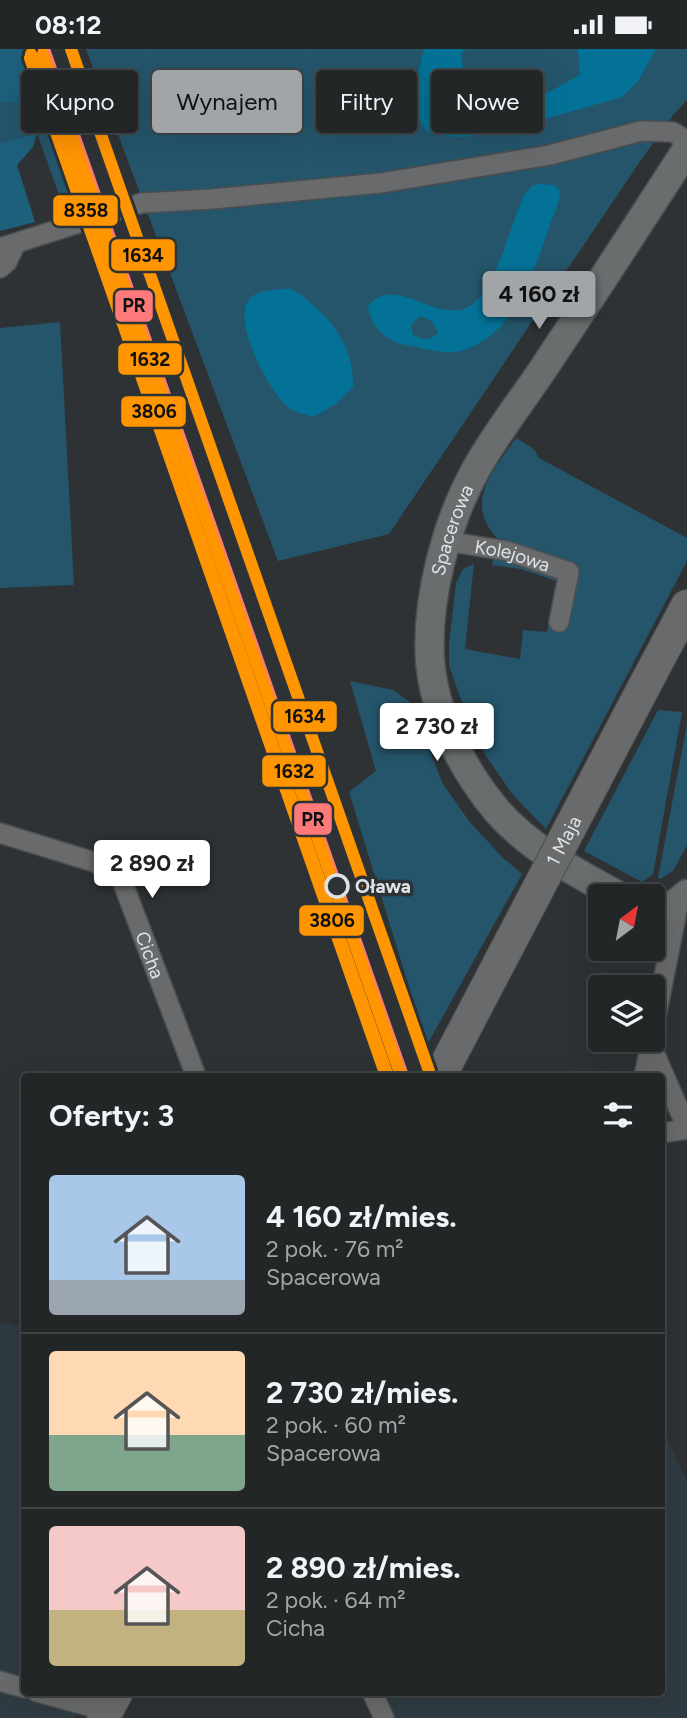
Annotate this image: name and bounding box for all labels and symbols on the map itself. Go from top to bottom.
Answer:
line badge: 8358 [52,194,119,227]
text: 8358 [64,199,108,222]
line badge: 1634 [110,238,176,272]
text: 1634 [122,244,164,267]
pin: 4 160 zł [467,271,611,331]
line badge: PR [114,289,154,323]
text: PR [122,294,146,317]
line badge: 1632 [117,342,183,376]
text: 1632 [130,348,170,371]
line badge: 3806 [120,395,187,428]
text: 3806 [131,400,177,423]
street label: Spacerowa [426,481,478,578]
street label: Kolejowa [473,534,553,576]
line badge: 1634 [272,700,338,733]
pin: 2 730 zł [365,703,509,763]
text: 1634 [284,705,326,728]
line badge: 1632 [261,754,327,788]
text: 1632 [274,760,314,783]
line badge: PR [293,802,333,836]
text: PR [301,808,325,831]
street label: 1 Maja [541,812,586,869]
pin: 2 890 zł [80,841,224,900]
marker: Oława [325,874,349,898]
place label: Oława [355,875,411,898]
north arrow [588,884,665,961]
line badge: 3806 [298,904,365,937]
text: 3806 [309,909,355,932]
street label: Cicha [131,928,170,982]

